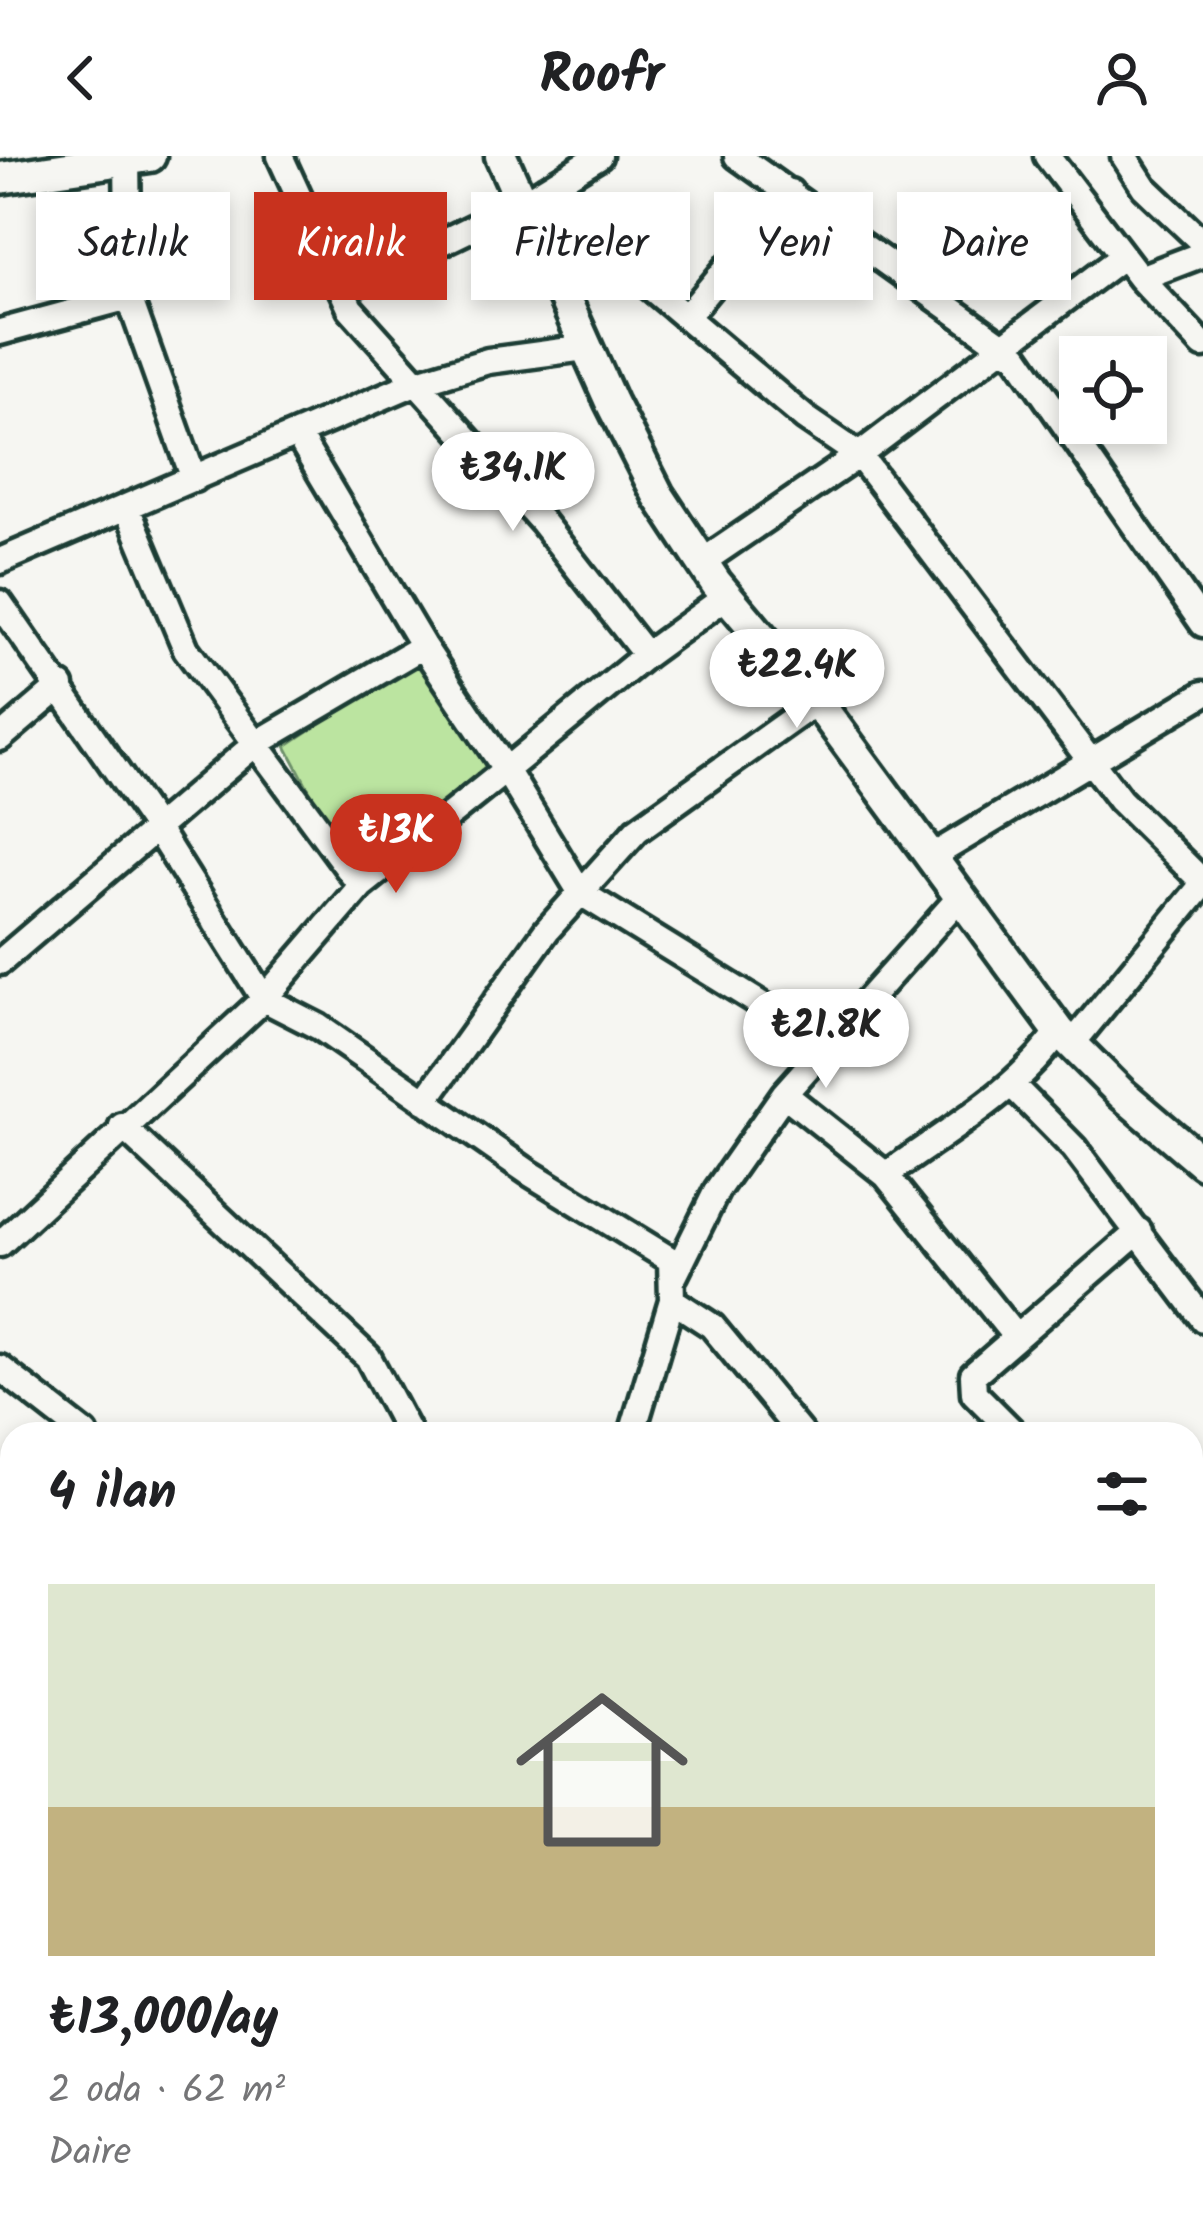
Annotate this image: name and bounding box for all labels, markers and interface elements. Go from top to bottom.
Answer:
text: Roofr [539,35,664,121]
icon: back [48,45,114,111]
icon: person [1089,45,1155,111]
chip: Satılık [36,192,230,300]
chip: Kiralık [254,192,447,300]
chip: Filtreler [471,192,690,300]
chip: Yeni [714,192,873,300]
chip: Daire [897,192,1071,300]
map controls [1059,336,1167,444]
button: locate [1059,336,1167,444]
pin: ₺34.1K [415,432,611,534]
text: ₺34.1K [459,440,567,502]
pin: ₺22.4K [699,629,895,731]
text: ₺22.4K [737,637,857,699]
pin: ₺13K [325,794,467,896]
text: ₺13K [357,802,435,864]
pin: ₺21.8K [728,989,924,1091]
text: ₺21.8K [770,997,882,1059]
text: 4 ilan [48,1454,177,1535]
icon: filters [1089,1461,1155,1527]
icon: home [494,1662,710,1878]
text: ₺13,000/ay [48,1980,278,2061]
text: 2 oda · 62 m² [48,2061,285,2123]
text: Daire [48,2123,131,2185]

